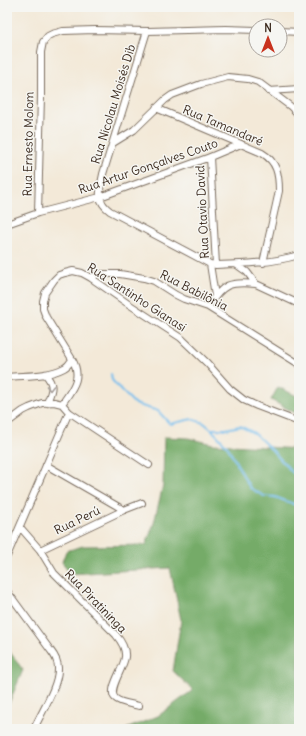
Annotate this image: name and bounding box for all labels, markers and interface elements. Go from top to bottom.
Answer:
north arrow [248,18,288,58]
text: N [264,21,272,35]
street label: Rua Nicolau Moisés Dib [88,42,138,166]
street label: Rua Ernesto Molom [20,91,36,197]
street label: Rua Tamandaré [181,101,265,149]
street label: Rua Artur Gonçalves Couto [76,135,220,197]
street label: Rua Otavio David [192,165,212,259]
street label: Rua Santinho Gianasi [85,259,189,335]
street label: Rua Babilônia [158,266,231,314]
one-way arrow [46,385,54,391]
street label: Rua Perú [52,502,102,538]
street label: Rua Piratininga [62,566,130,636]

